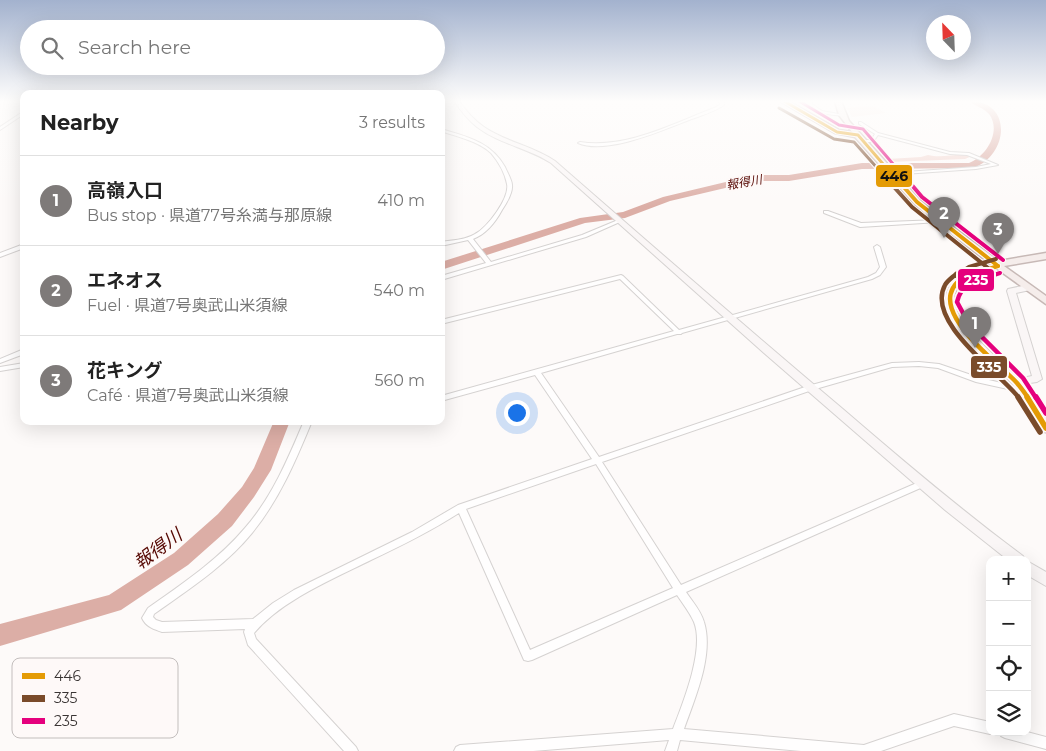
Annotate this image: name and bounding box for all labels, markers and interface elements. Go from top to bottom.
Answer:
north arrow [926,15,971,60]
search box [20,20,445,75]
icon: search [38,34,66,62]
text: Search here [78,36,191,59]
text: Nearby [40,110,119,135]
text: 3 results [359,113,425,132]
line badge: 446 [875,164,913,188]
text: 446 [880,167,908,185]
water label: 報得川 [725,171,765,193]
text: 高嶺入口 [87,179,163,202]
text: 1 [53,191,59,210]
text: 410 m [377,191,425,210]
pin: 2 [928,197,960,238]
text: Bus stop · 県道77号糸満与那原線 [87,206,332,225]
pin: 3 [982,213,1014,254]
line badge: 235 [957,268,995,292]
text: エネオス [87,269,163,292]
text: 235 [964,271,988,289]
text: 2 [51,281,61,300]
text: 540 m [374,281,425,300]
text: Fuel · 県道7号奥武山米須線 [87,296,287,315]
pin: 1 [959,307,991,348]
line badge: 335 [970,355,1008,379]
text: 335 [976,358,1001,376]
text: 花キング [87,359,162,382]
text: 3 [51,371,61,390]
text: 560 m [374,371,425,390]
text: Café · 県道7号奥武山米須線 [87,386,288,405]
your location [504,400,530,426]
water label: 報得川 [130,523,188,574]
map controls [986,556,1031,736]
button: + [986,556,1031,601]
button: − [986,601,1031,646]
button: locate [986,646,1031,691]
legend [12,658,178,738]
text: 446 [54,667,82,685]
text: 335 [54,689,78,707]
button: layers [986,691,1031,736]
text: 235 [54,712,78,730]

